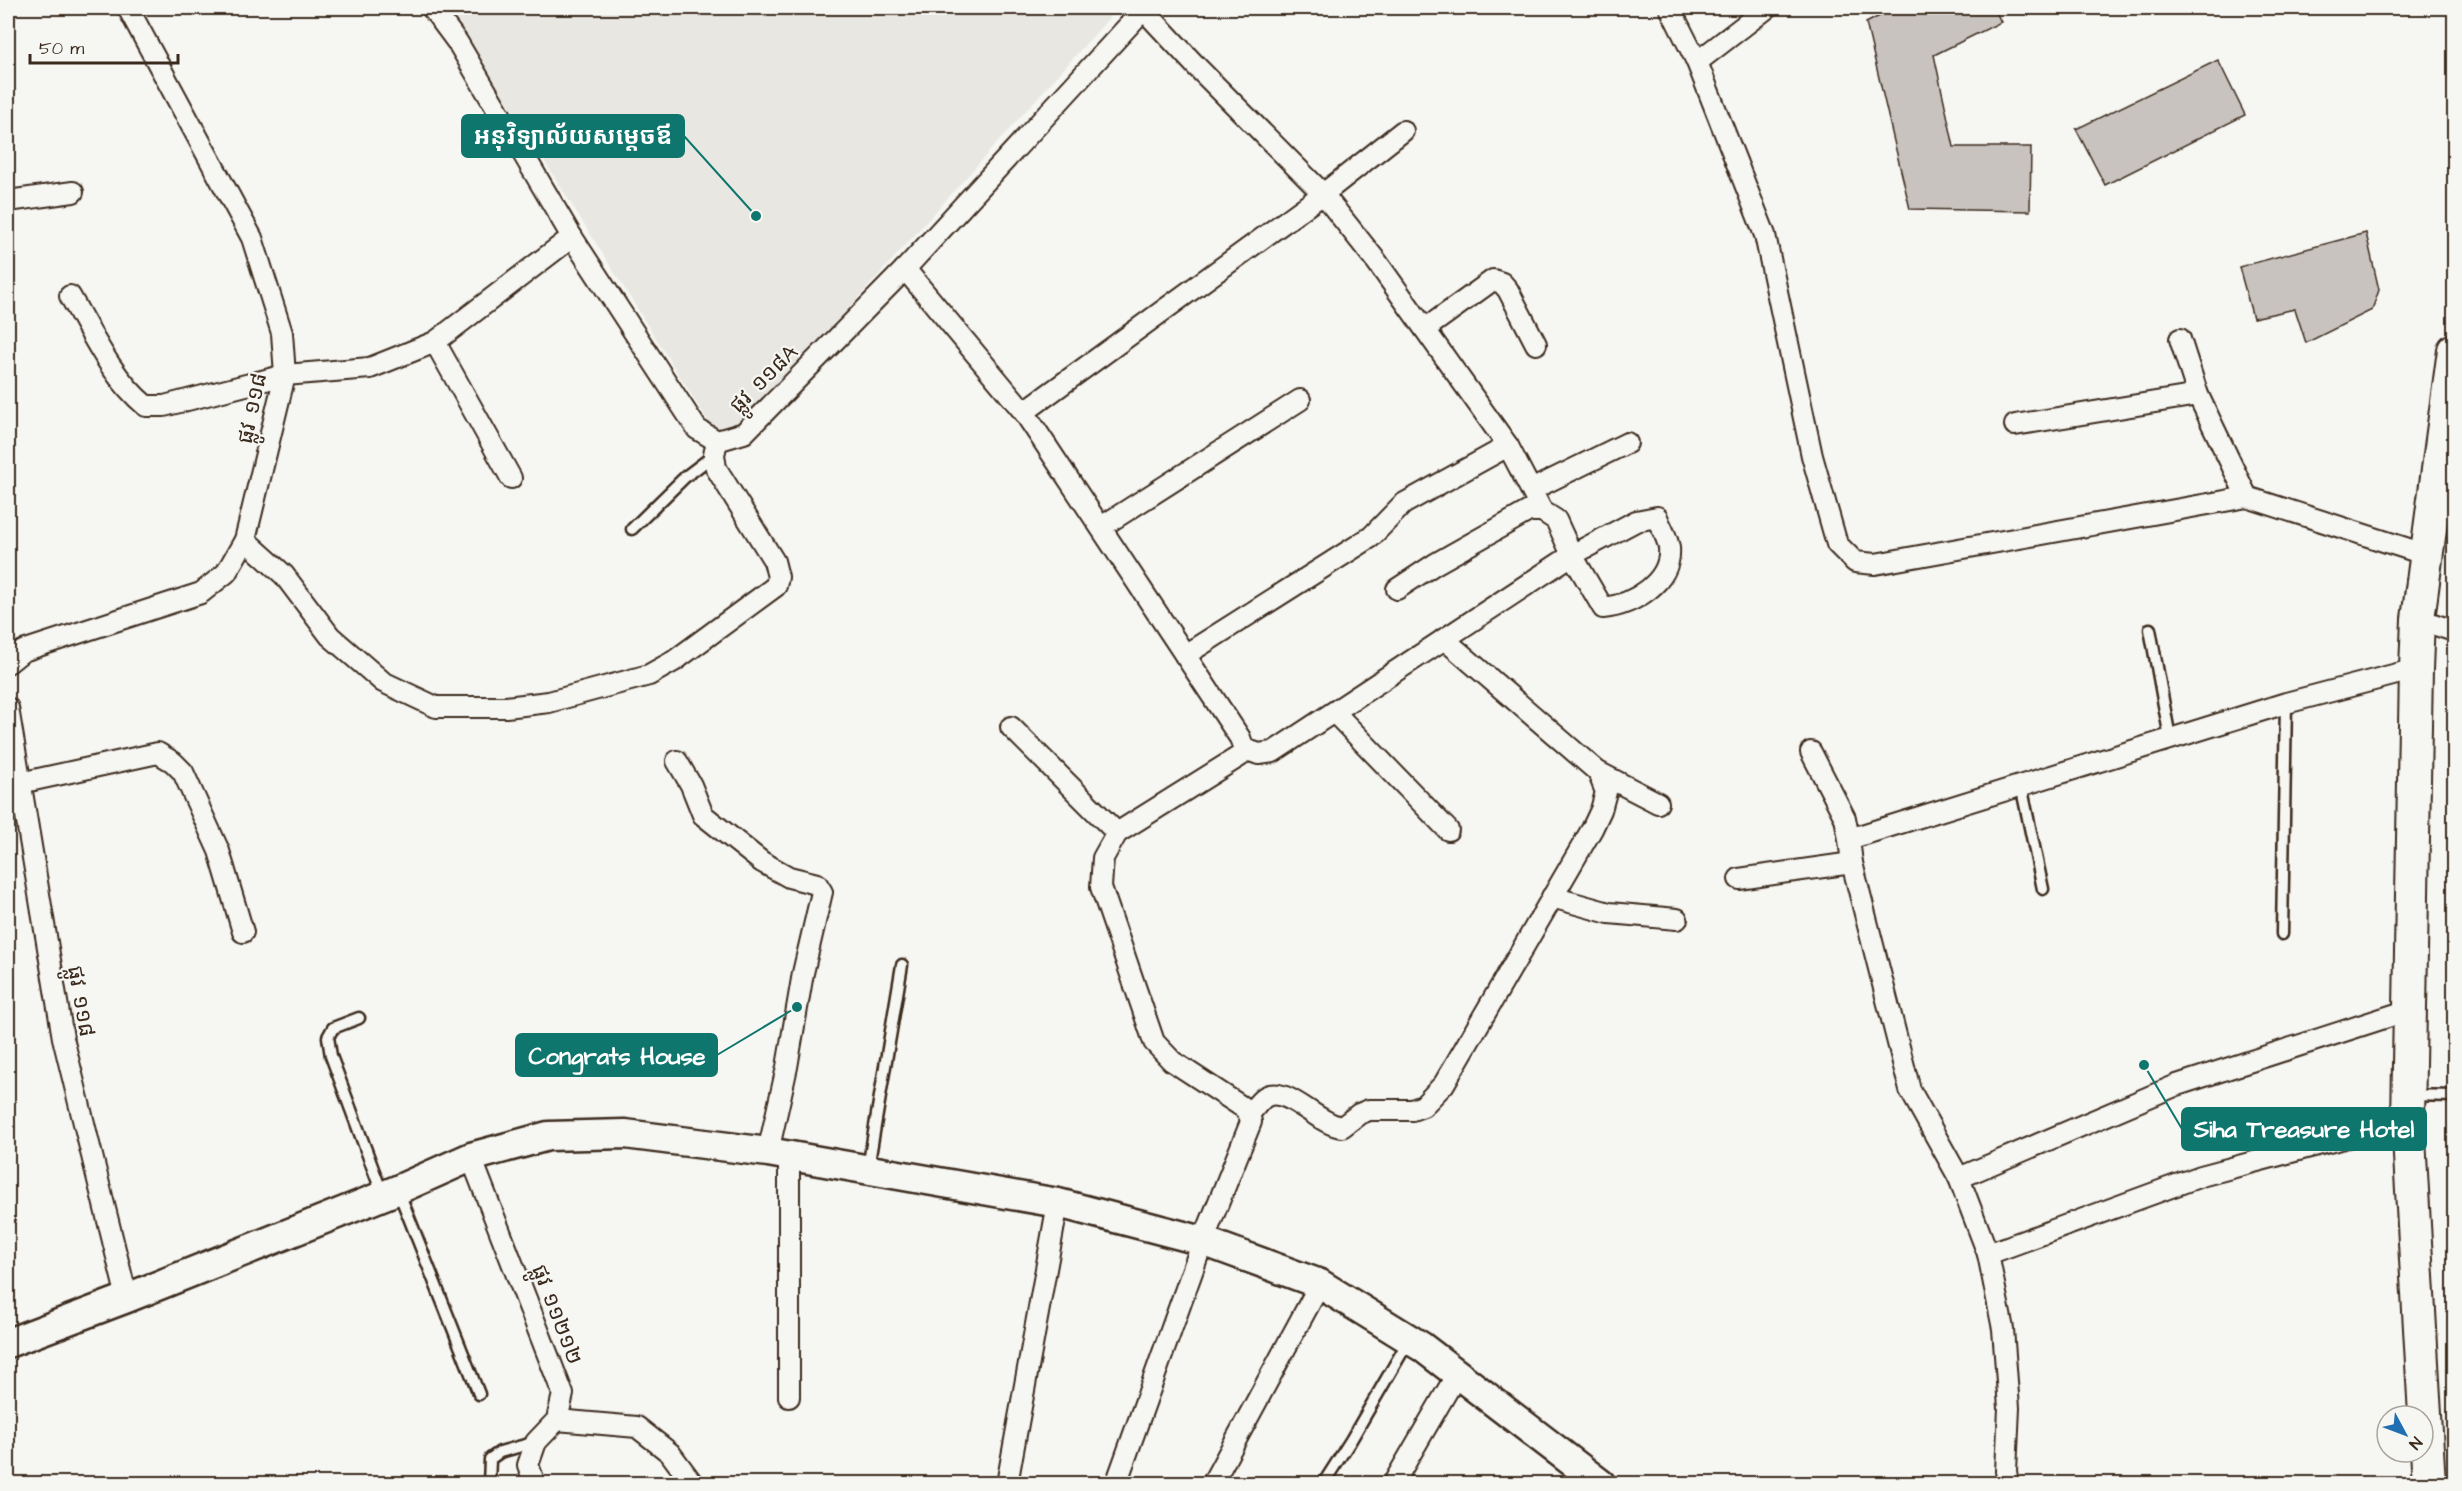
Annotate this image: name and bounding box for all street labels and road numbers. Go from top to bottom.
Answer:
street label: ផ្លូវ ១១៨A [723,338,808,423]
street label: ផ្លូវ ១១៨ [230,370,279,447]
street label: ផ្លូវ ១១៨ [56,963,102,1040]
street label: ផ្លូវ ១១២១២ [520,1260,590,1370]

